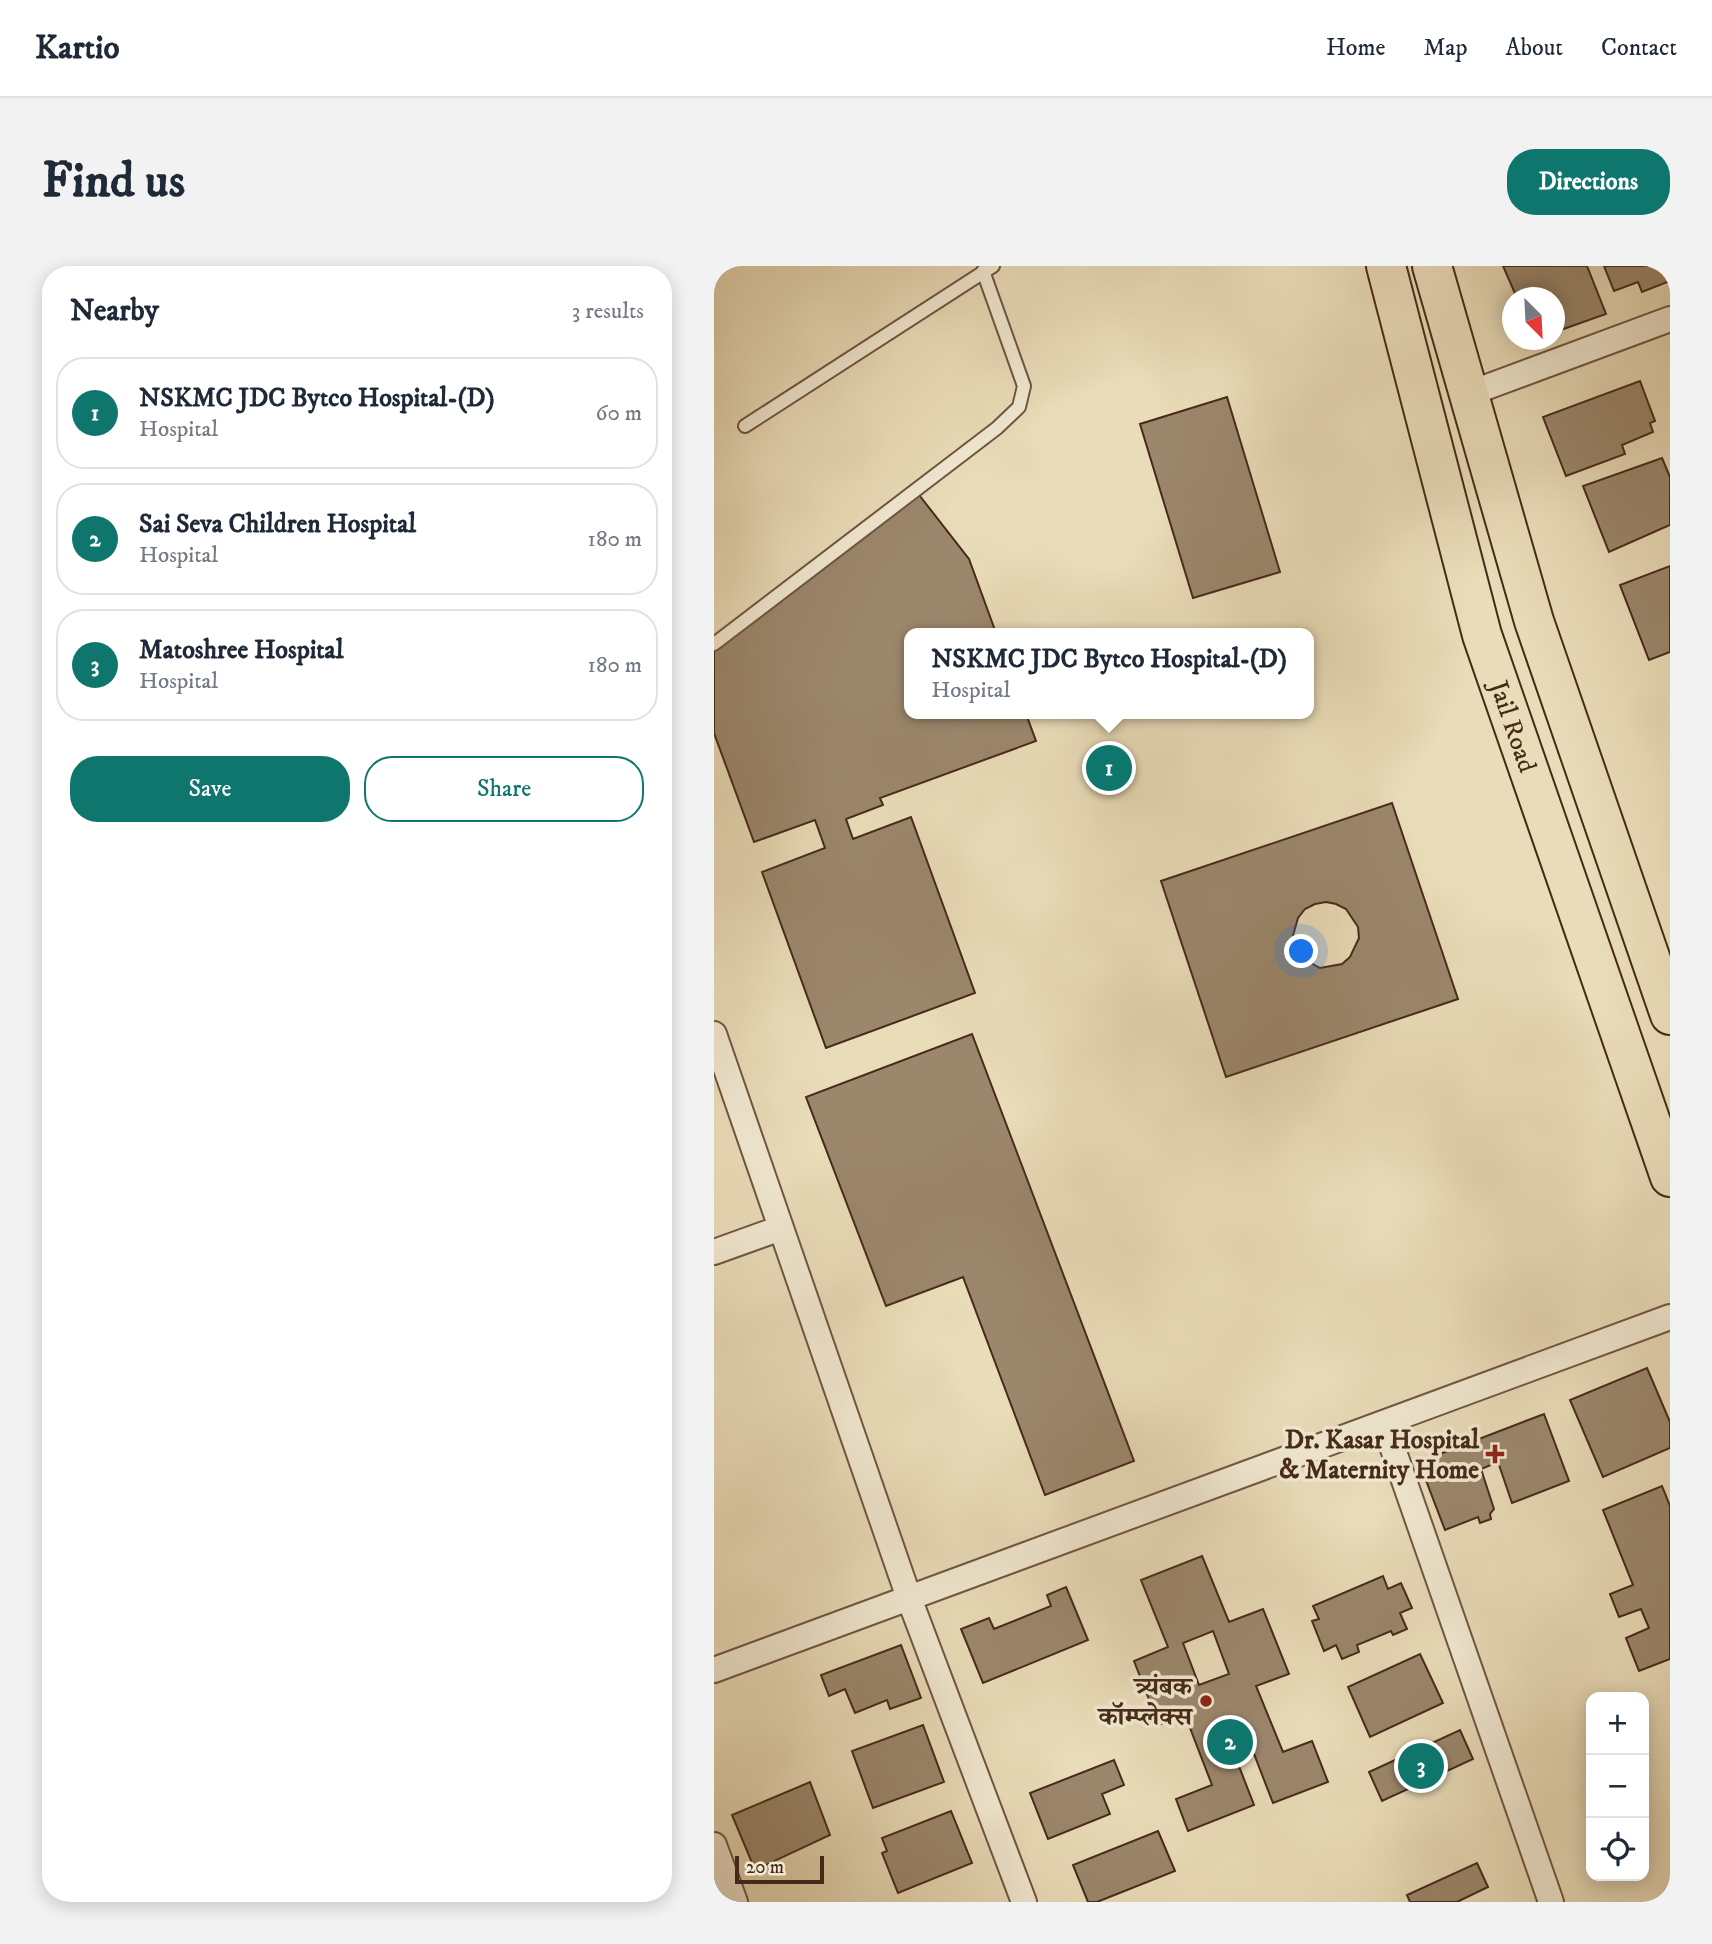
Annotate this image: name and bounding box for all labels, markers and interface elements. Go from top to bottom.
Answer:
text: Kartio [35,28,120,69]
text: Home [1326,33,1385,63]
text: Map [1423,33,1468,63]
text: About [1506,33,1563,63]
text: Contact [1601,33,1677,63]
button: Directions [1507,149,1670,215]
text: Find us [42,151,185,213]
north arrow [1502,287,1565,350]
text: Nearby [70,293,159,330]
text: 3 results [572,297,644,326]
text: NSKMC JDC Bytco Hospital-(D) [139,382,495,415]
text: 1 [91,399,99,428]
text: 60 m [595,399,642,428]
text: Hospital [139,415,218,444]
text: Sai Seva Children Hospital [139,508,416,541]
text: 2 [89,525,101,554]
text: 180 m [587,525,642,554]
text: Hospital [139,541,218,570]
popup [904,628,1314,719]
text: Matoshree Hospital [139,634,343,667]
text: NSKMC JDC Bytco Hospital-(D) [931,643,1287,676]
text: 3 [91,651,99,680]
text: 180 m [587,651,642,680]
text: Hospital [139,667,218,696]
street label: Jail Road [1480,675,1543,777]
text: Hospital [931,676,1010,705]
pin: 1 [1086,742,1132,794]
button: Save [70,756,350,822]
button: Share [364,756,644,822]
your location [1284,934,1318,968]
place label: Dr. Kasar Hospital & Maternity Home [1279,1424,1480,1487]
marker: Dr. Kasar Hospital & Maternity Home [1485,1444,1505,1464]
place label: त्र्यंबक कॉम्प्लेक्स [1096,1671,1194,1734]
map controls [1586,1692,1649,1881]
button: + [1586,1692,1649,1755]
marker: त्र्यंबक कॉम्प्लेक्स [1198,1693,1214,1709]
pin: 2 [1207,1716,1253,1768]
pin: 3 [1398,1740,1444,1792]
button: − [1586,1755,1649,1818]
button: locate [1586,1818,1649,1881]
scale bar [735,1853,824,1885]
text: 20 m [746,1856,784,1879]

